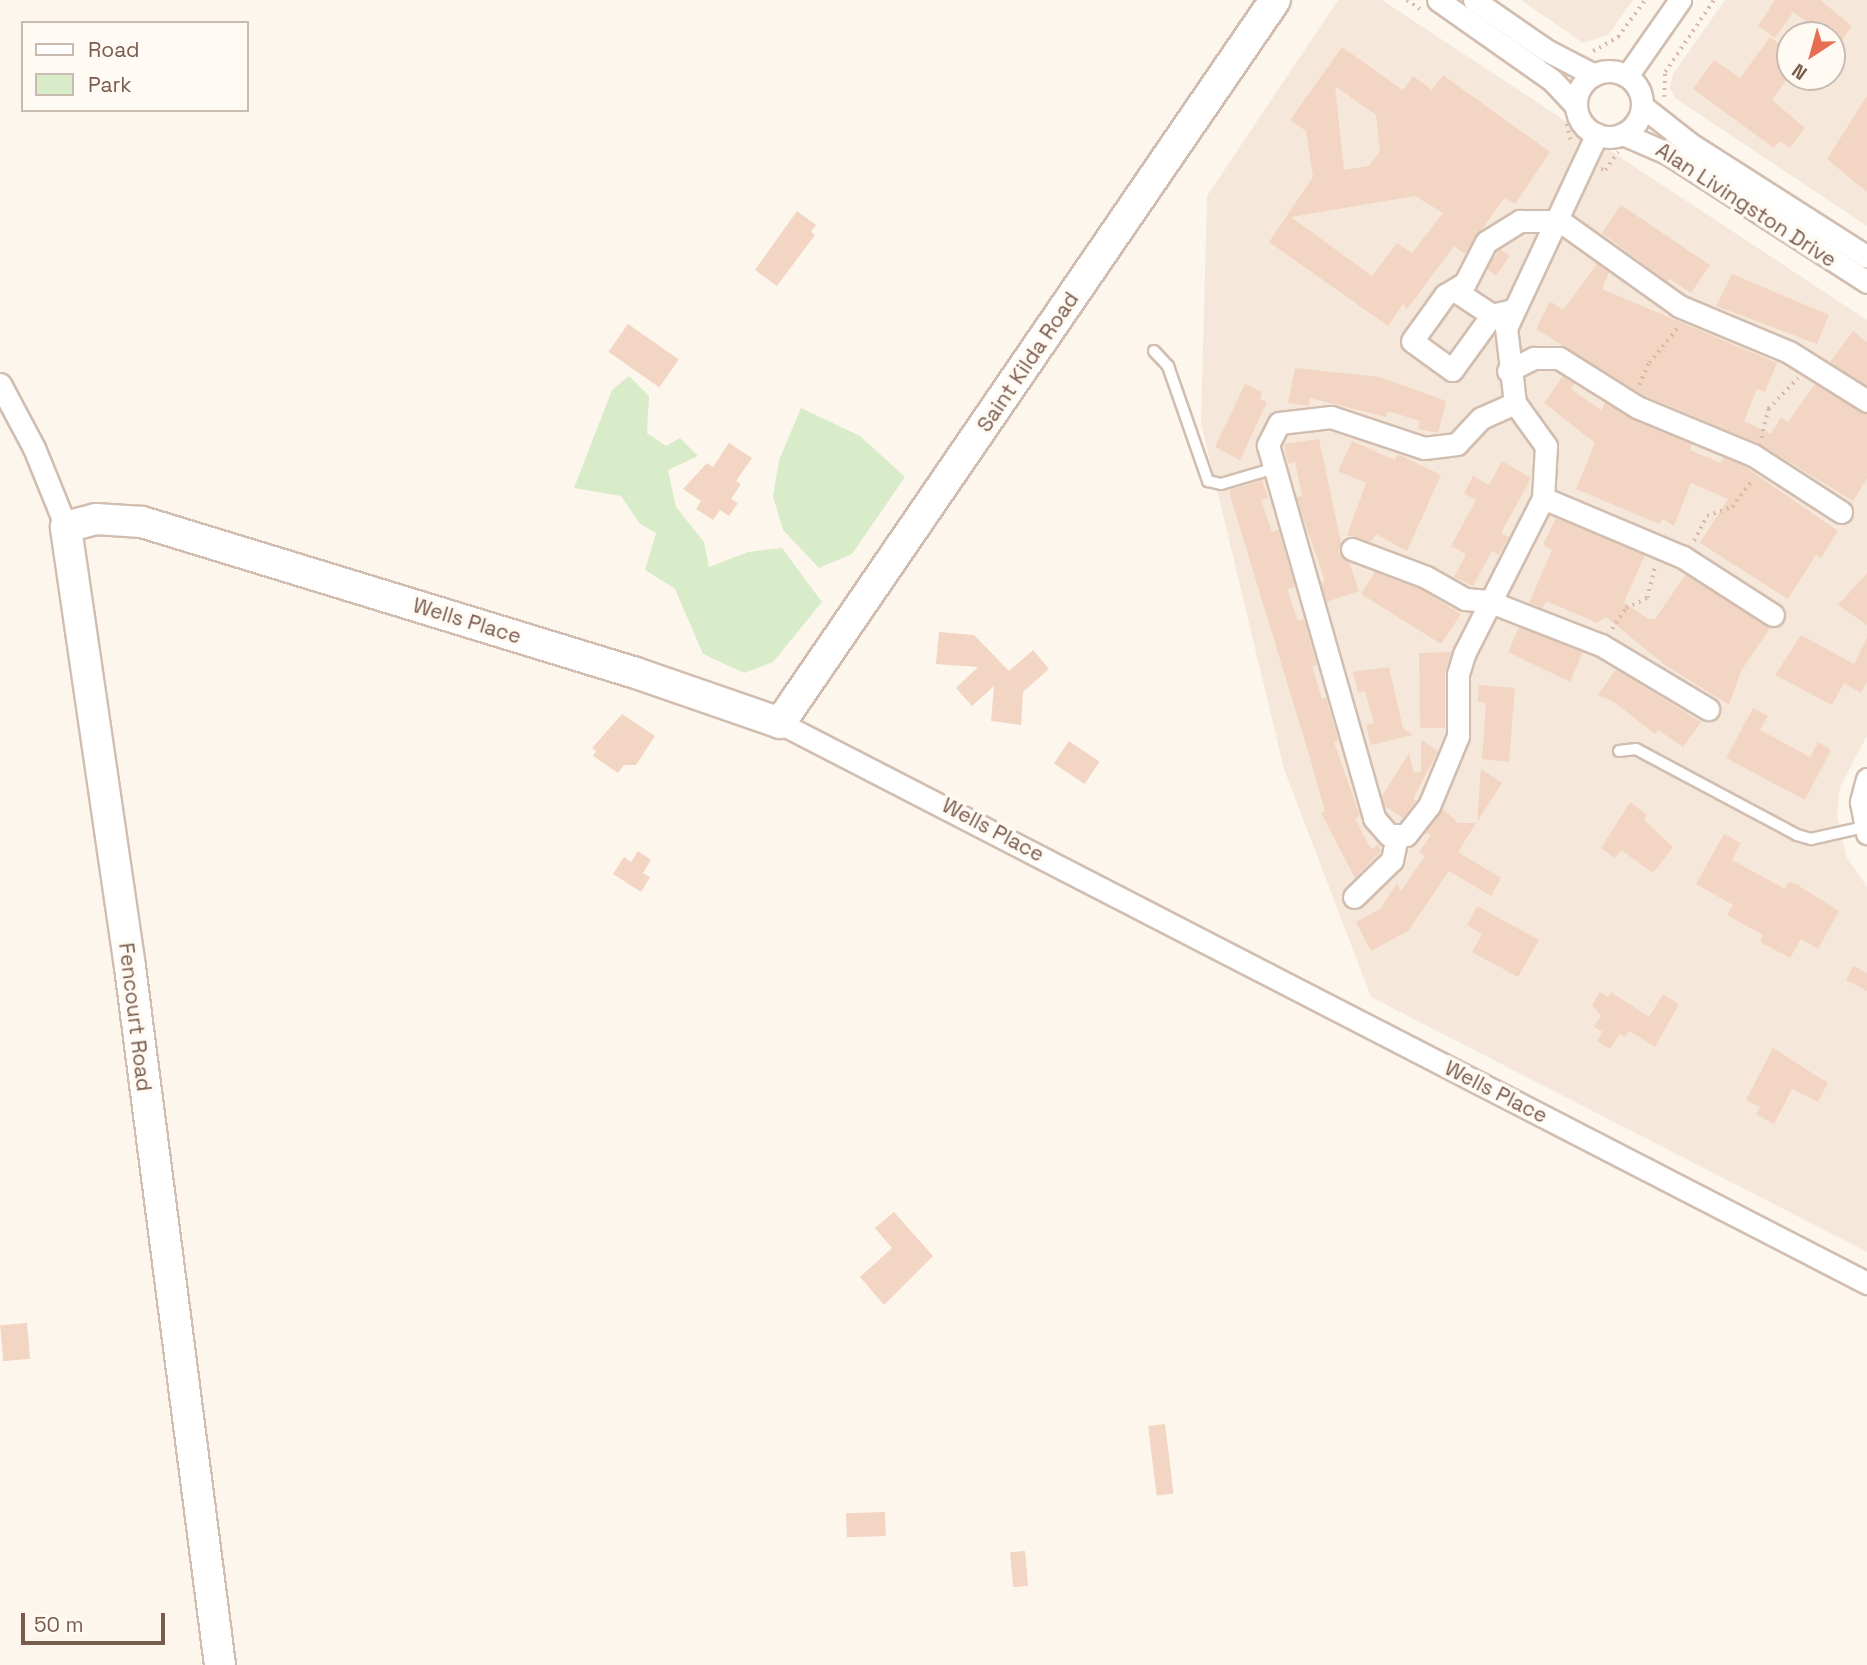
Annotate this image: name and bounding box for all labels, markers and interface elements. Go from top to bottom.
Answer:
legend [21,21,248,112]
north arrow [1776,21,1846,91]
text: Road [88,36,140,63]
text: N [1787,58,1812,86]
text: Park [88,71,132,98]
street label: Alan Livingston Drive [1651,137,1841,273]
street label: Saint Kilda Road [972,287,1084,437]
street label: Wells Place [410,593,524,649]
street label: Wells Place [938,793,1048,867]
street label: Fencourt Road [113,941,157,1093]
street label: Wells Place [1440,1055,1552,1129]
scale bar [24,1598,168,1642]
text: 50 m [34,1611,84,1638]

